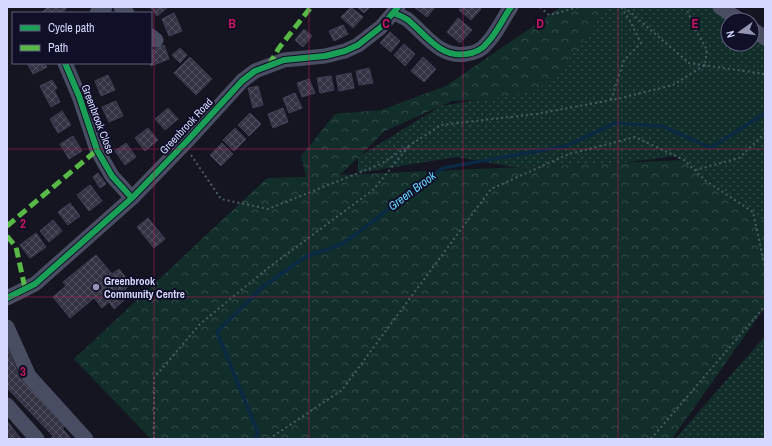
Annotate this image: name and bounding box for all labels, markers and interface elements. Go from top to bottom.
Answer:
legend [12,12,152,64]
north arrow [720,12,760,52]
text: B [228,15,236,32]
text: C [382,15,390,32]
text: D [536,15,544,32]
text: E [691,15,699,32]
text: Cycle path [48,20,95,36]
text: N [723,30,738,39]
text: Path [48,40,68,56]
street label: Greenbrook Close [78,82,118,156]
street label: Greenbrook Road [156,95,216,157]
water label: Green Brook [385,167,440,214]
text: 2 [20,215,26,232]
place label: Greenbrook Community Centre [104,274,185,301]
marker: Greenbrook Community Centre [91,282,101,292]
text: 3 [20,363,26,380]

